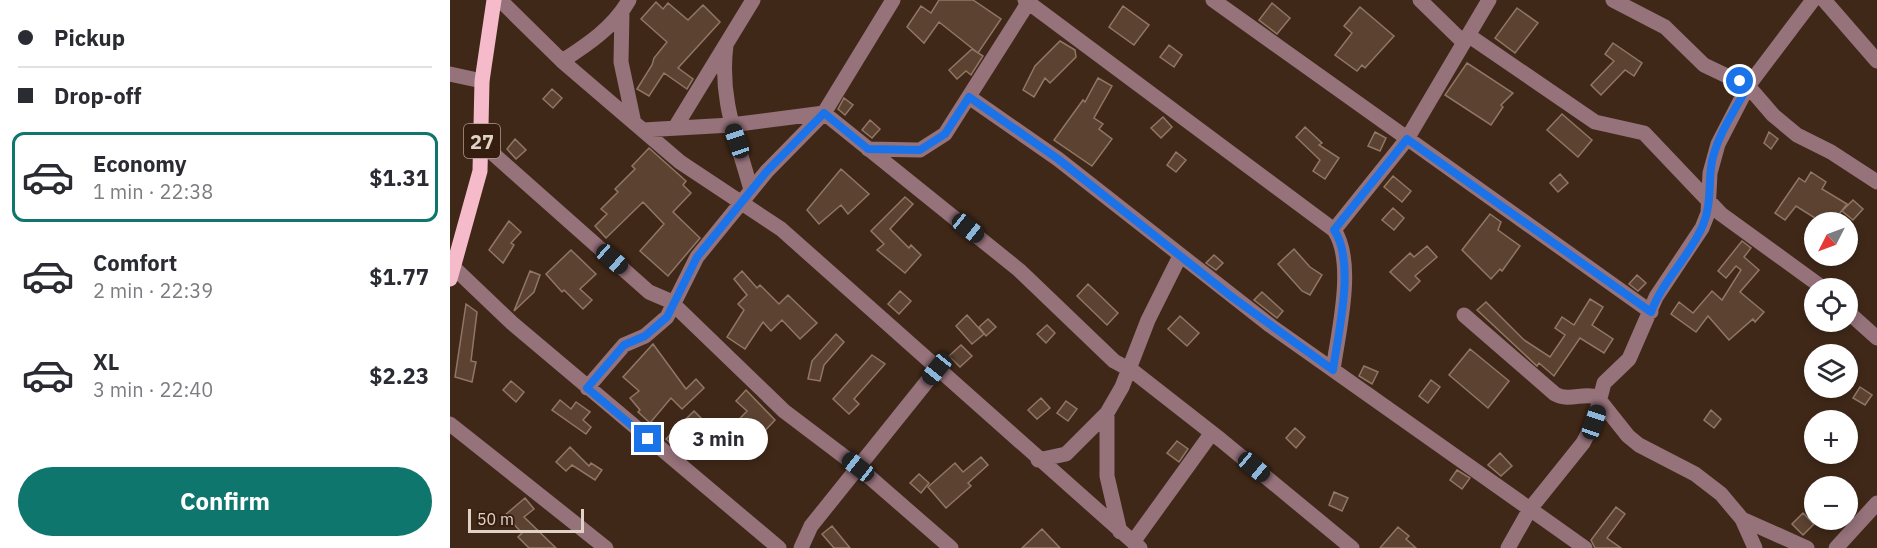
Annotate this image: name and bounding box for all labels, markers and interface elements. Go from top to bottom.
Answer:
text: Pickup [54,23,125,52]
route start [1726,67,1753,94]
text: Drop-off [54,81,141,110]
car [723,121,751,161]
road number: 27 [464,124,500,158]
text: Economy [93,149,187,178]
icon: car [21,150,75,204]
text: $1.31 [369,163,429,192]
text: 1 min · 22:38 [93,178,213,205]
car [948,210,988,246]
north arrow [1804,212,1858,266]
map controls [1804,212,1858,530]
car [593,240,631,278]
text: Comfort [93,248,177,277]
icon: car [21,249,75,303]
text: $1.77 [369,262,429,291]
text: 2 min · 22:39 [93,277,213,304]
button: locate [1804,278,1858,332]
button: layers [1804,344,1858,398]
text: XL [93,347,119,376]
icon: car [21,348,75,402]
car [919,349,955,389]
text: $2.23 [369,361,429,390]
text: 3 min · 22:40 [93,376,213,403]
car [1580,402,1608,442]
button: + [1804,410,1858,464]
callout: 3 min [669,418,768,460]
route end [634,425,661,452]
text: 3 min [692,425,745,452]
car [838,449,878,485]
car [1234,449,1274,485]
button: Confirm [18,467,432,536]
button: − [1804,476,1858,530]
scale bar [468,506,584,534]
text: 50 m [477,509,514,529]

